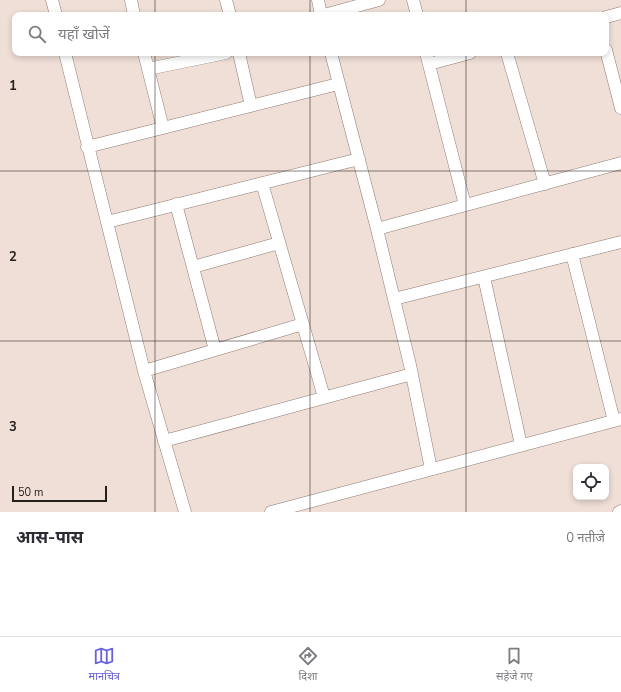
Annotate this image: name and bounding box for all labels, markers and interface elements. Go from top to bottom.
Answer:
search box [12,12,609,56]
icon: search [26,23,48,45]
text: यहाँ खोजें [58,24,110,44]
text: 1 [9,77,17,95]
text: 2 [9,248,17,266]
text: 3 [9,418,17,436]
map controls [573,464,609,500]
button: locate [573,464,609,500]
scale bar [12,484,107,503]
text: 50 m [18,485,43,500]
text: आस-पास [16,526,83,549]
text: 0 नतीजे [566,529,605,547]
tab: मानचित्र [89,645,120,684]
tab: दिशा [297,645,319,684]
tab: सहेजे गए [496,645,533,684]

